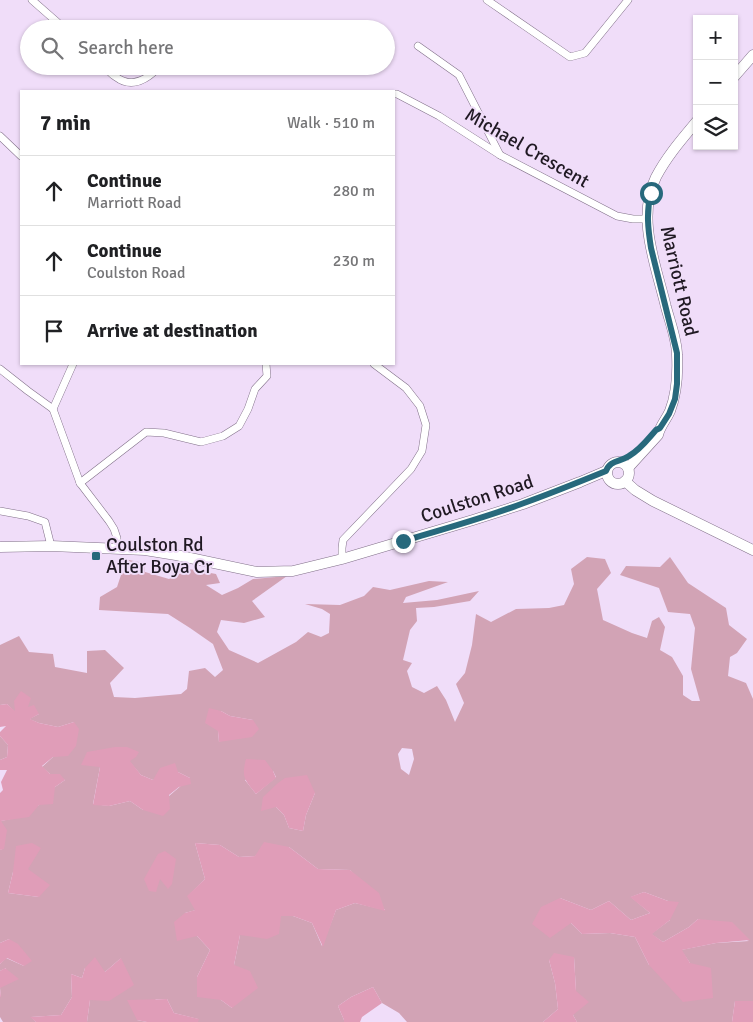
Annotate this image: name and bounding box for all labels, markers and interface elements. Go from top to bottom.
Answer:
map controls [693,15,738,150]
button: + [693,15,738,60]
search box [20,20,395,75]
icon: search [38,34,66,62]
text: Search here [78,36,174,60]
button: − [693,60,738,105]
street label: Michael Crescent [460,103,594,194]
button: layers [693,105,738,150]
text: 7 min [40,110,91,136]
text: Walk · 510 m [287,113,375,133]
text: Continue [87,169,162,193]
icon: ahead [40,177,68,205]
text: 280 m [333,181,375,201]
route start [640,182,663,205]
text: Marriott Road [87,193,182,213]
street label: Marriott Road [655,224,703,338]
text: Continue [87,239,162,263]
icon: ahead [40,247,68,275]
text: 230 m [333,251,375,271]
text: Coulston Road [87,263,186,283]
icon: arrive [40,317,68,345]
text: Arrive at destination [87,319,258,343]
street label: Coulston Road [418,470,536,528]
route end [392,530,415,553]
place label: Coulston Rd After Boya Cr [106,533,212,579]
marker: Coulston Rd After Boya Cr [90,550,102,562]

